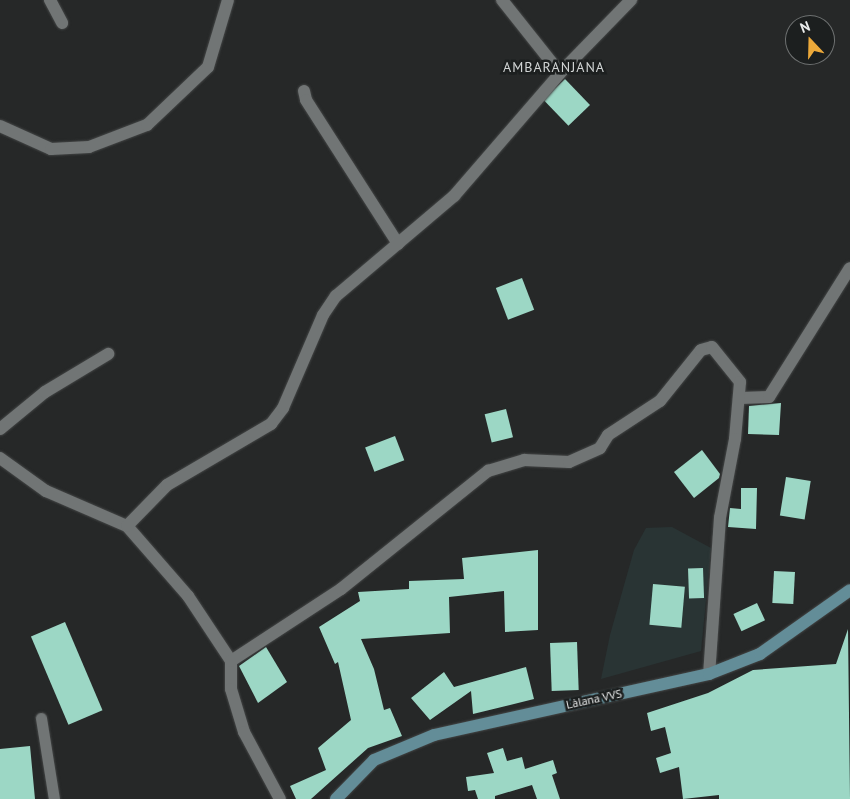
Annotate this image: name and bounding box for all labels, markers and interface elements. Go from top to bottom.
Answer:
north arrow [785,15,835,65]
text: N [797,17,812,37]
district label: AMBARANJANA [502,59,606,75]
street label: Làlana VVS [564,686,624,712]

